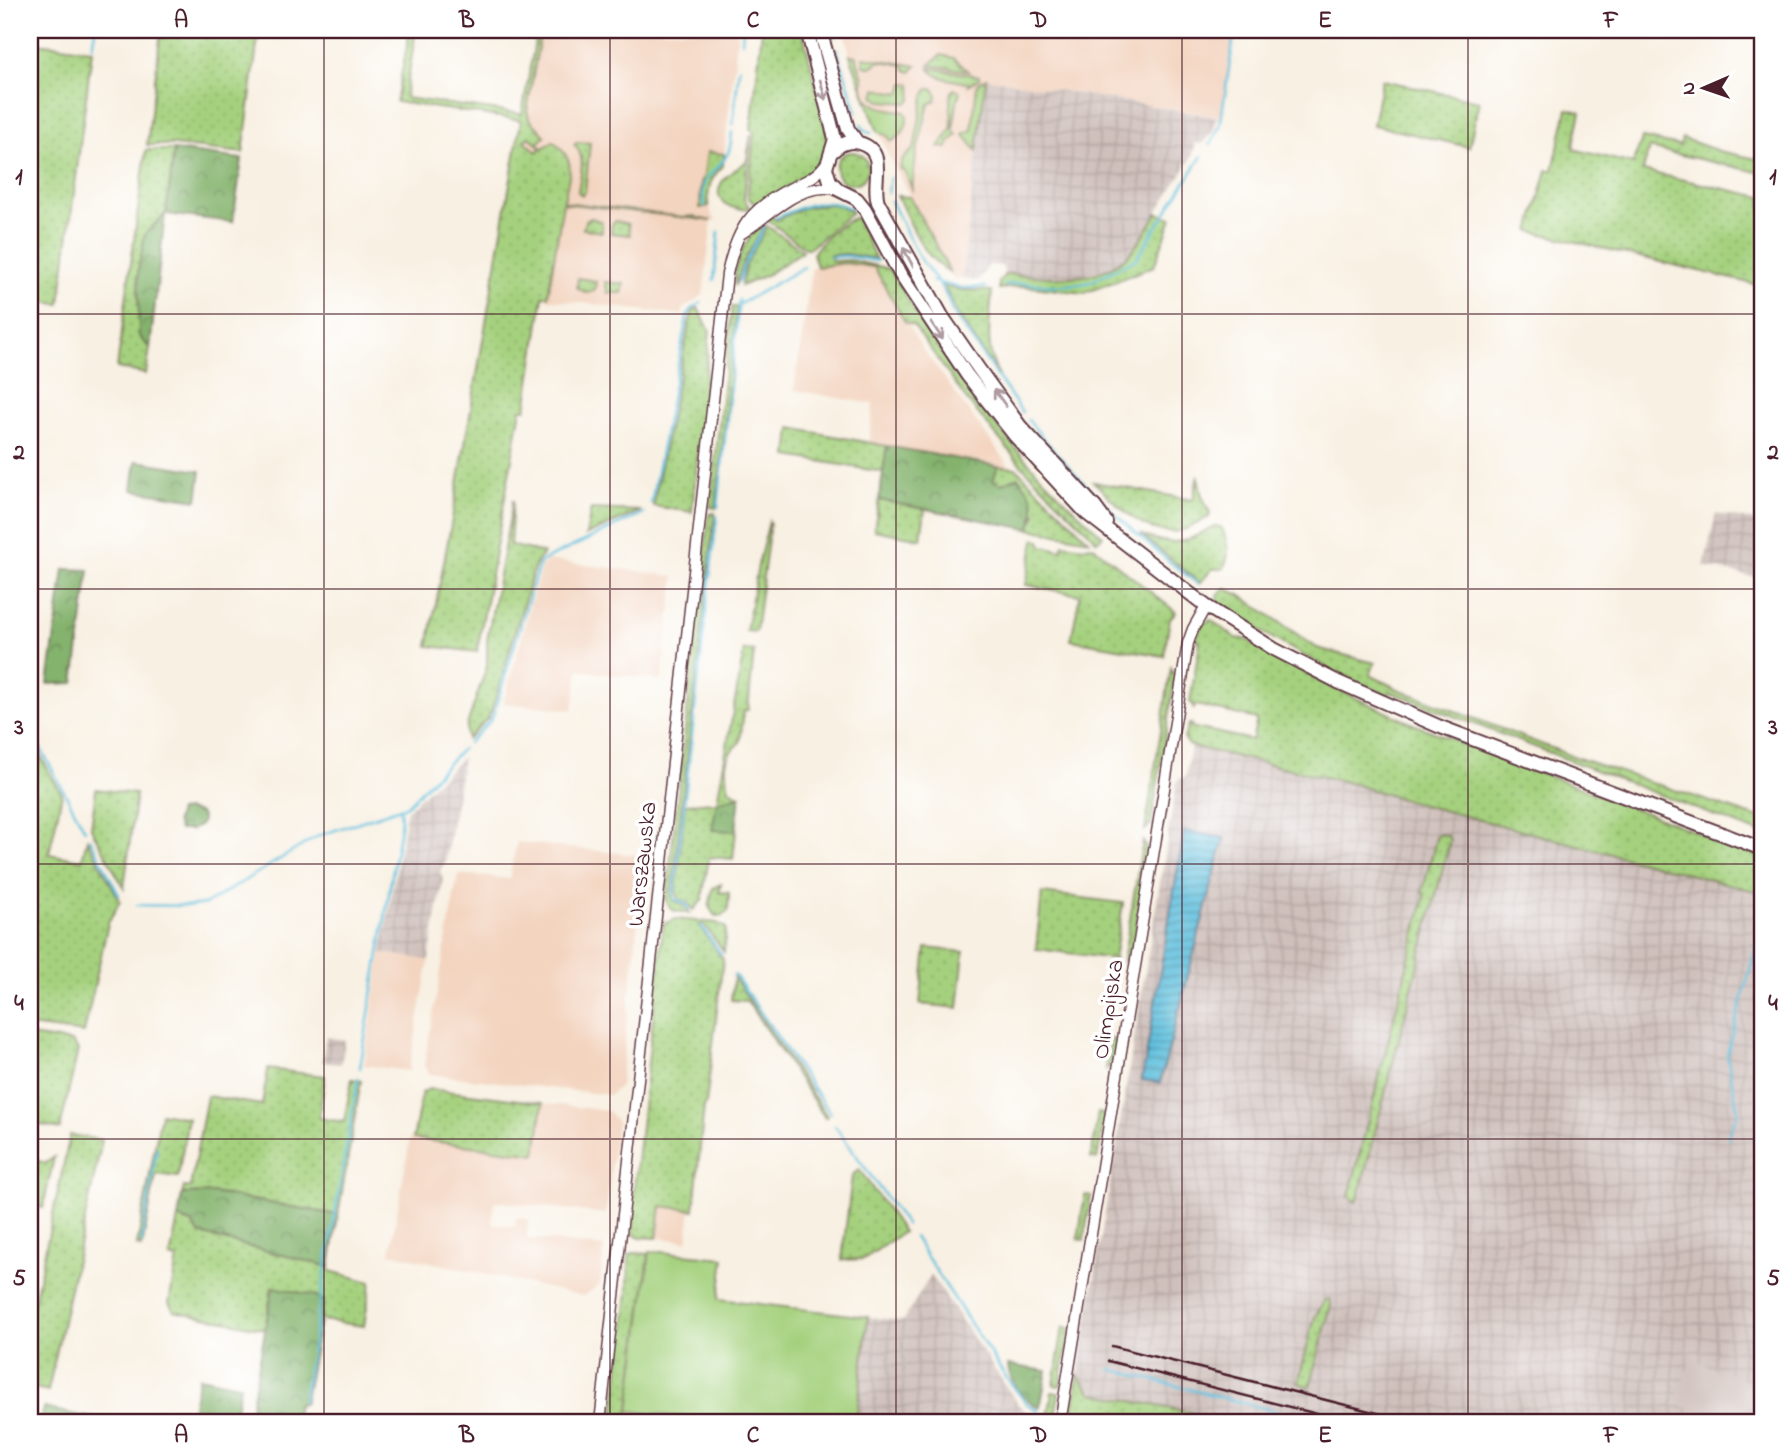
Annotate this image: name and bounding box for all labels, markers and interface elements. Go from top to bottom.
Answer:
text: A [174,5,188,38]
text: B [458,5,475,38]
text: C [747,5,760,38]
text: D [1030,5,1047,38]
text: E [1318,5,1332,38]
text: F [1603,5,1619,38]
north arrow [1670,52,1740,122]
one-way arrow [817,79,830,101]
text: N [1676,81,1703,95]
text: 1 [15,162,23,195]
text: 1 [1769,162,1777,195]
one-way arrow [901,247,914,268]
one-way arrow [930,321,945,340]
one-way arrow [992,389,1007,408]
text: 2 [12,437,25,470]
text: 2 [1766,437,1779,470]
text: 3 [13,712,24,745]
text: 3 [1767,712,1778,745]
street label: Warszawska [620,800,667,929]
street label: Olimpijska [1084,957,1135,1062]
text: 4 [14,988,24,1021]
text: 4 [1768,988,1778,1021]
text: 5 [12,1263,26,1296]
text: 5 [1766,1263,1780,1296]
text: A [174,1420,188,1453]
text: B [458,1420,475,1453]
text: C [747,1420,760,1453]
text: D [1030,1420,1047,1453]
text: E [1318,1420,1332,1453]
text: F [1603,1420,1619,1453]

